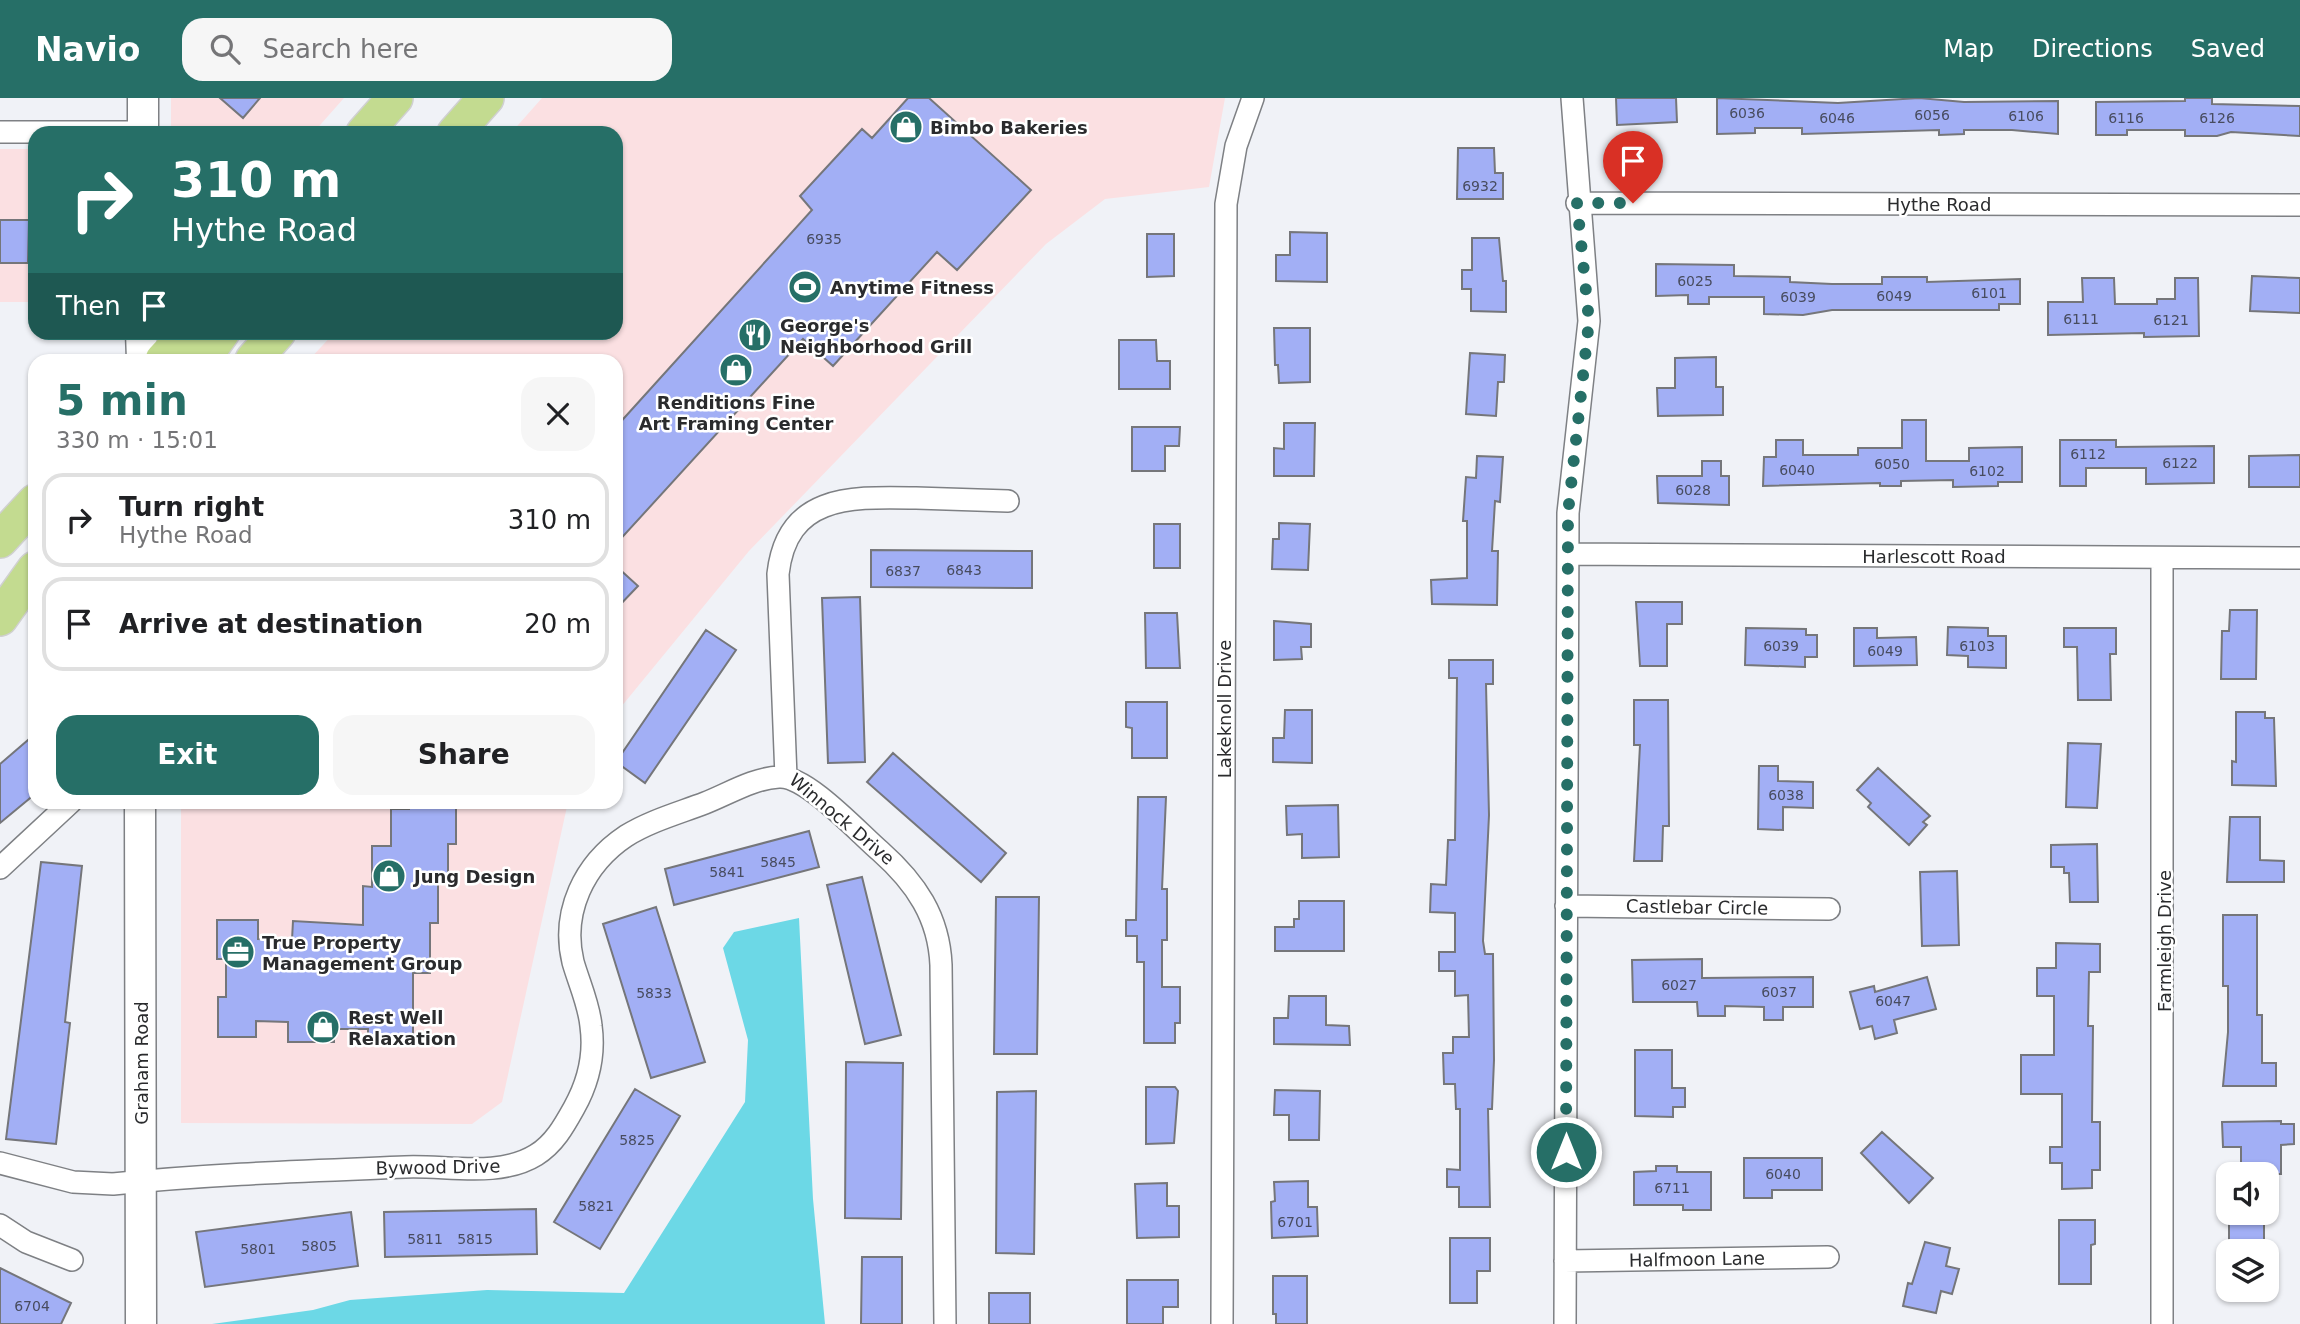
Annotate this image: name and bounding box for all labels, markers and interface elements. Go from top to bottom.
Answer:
search box [182,18,672,81]
text: Navio [35,30,140,69]
icon: search [206,30,244,68]
text: Search here [262,34,419,64]
text: Map [1943,35,1994,63]
text: Directions [2032,35,2153,63]
text: Saved [2191,35,2265,63]
house number: 6036 [1729,105,1765,121]
house number: 6056 [1914,107,1950,123]
shop icon: Bimbo Bakeries [887,108,925,146]
house number: 6106 [2008,108,2044,124]
house number: 6046 [1819,110,1855,126]
house number: 6116 [2108,110,2144,126]
house number: 6126 [2199,110,2235,126]
place label: Bimbo Bakeries [930,117,1088,138]
pin [1603,131,1663,203]
icon: arrive [1614,142,1652,180]
text: 310 m [171,152,341,209]
icon: right [56,154,147,245]
house number: 6932 [1462,178,1498,194]
street label: Hythe Road [1887,194,1991,215]
text: Hythe Road [171,211,357,249]
house number: 6935 [806,231,842,247]
sports icon: Anytime Fitness [786,268,824,306]
house number: 6025 [1677,273,1713,289]
place label: Anytime Fitness [830,277,994,298]
house number: 6101 [1971,285,2007,301]
icon: arrive [135,287,173,325]
house number: 6049 [1876,288,1912,304]
house number: 6039 [1780,289,1816,305]
text: Then [56,291,121,321]
house number: 6111 [2063,311,2099,327]
house number: 6121 [2153,312,2189,328]
place label: George's Neighborhood Grill [780,315,972,357]
restaurant icon: George's Neighborhood Grill [736,316,774,354]
shop icon: Renditions Fine Art Framing Center [717,351,755,389]
text: 5 min [56,376,188,425]
button: close [521,377,595,451]
place label: Renditions Fine Art Framing Center [639,392,833,434]
text: 330 m · 15:01 [56,427,218,453]
house number: 6112 [2070,446,2106,462]
house number: 6122 [2162,455,2198,471]
house number: 6050 [1874,456,1910,472]
house number: 6040 [1779,462,1815,478]
house number: 6102 [1969,463,2005,479]
house number: 6028 [1675,482,1711,498]
text: Turn right [119,492,264,522]
icon: right [60,501,98,539]
text: 310 m [508,505,591,535]
text: Hythe Road [119,522,253,548]
street label: Harlescott Road [1862,546,2006,567]
house number: 6843 [946,562,982,578]
house number: 6837 [885,563,921,579]
icon: arrive [60,605,98,643]
text: Arrive at destination [119,609,423,639]
text: 20 m [524,609,591,639]
house number: 6039 [1763,638,1799,654]
house number: 6103 [1959,638,1995,654]
street label: Lakeknoll Drive [1214,640,1235,778]
house number: 6049 [1867,643,1903,659]
button: Exit [56,715,319,795]
button: Share [333,715,595,795]
street label: Winnock Drive [785,769,899,869]
house number: 6038 [1768,787,1804,803]
house number: 5845 [760,854,796,870]
shop icon: Jung Design [370,857,408,895]
house number: 5841 [709,864,745,880]
place label: Jung Design [412,866,535,887]
street label: Farmleigh Drive [2154,870,2175,1012]
street label: Castlebar Circle [1626,895,1768,919]
place label: True Property Management Group [262,932,463,974]
office icon: True Property Management Group [219,933,257,971]
house number: 6027 [1661,977,1697,993]
house number: 6037 [1761,984,1797,1000]
house number: 5833 [636,985,672,1001]
house number: 6047 [1875,993,1911,1009]
street label: Graham Road [131,1001,152,1125]
place label: Rest Well Relaxation [348,1007,456,1049]
shop icon: Rest Well Relaxation [304,1008,342,1046]
position arrow [1529,1115,1603,1189]
house number: 5825 [619,1132,655,1148]
street label: Bywood Drive [375,1155,501,1179]
map controls [2216,1162,2279,1302]
button: sound [2216,1162,2279,1225]
house number: 6040 [1765,1166,1801,1182]
house number: 6711 [1654,1180,1690,1196]
house number: 5821 [578,1198,614,1214]
house number: 6701 [1277,1214,1313,1230]
house number: 5811 [407,1231,443,1247]
house number: 5815 [457,1231,493,1247]
house number: 5805 [301,1238,337,1254]
button: layers [2216,1239,2279,1302]
house number: 5801 [240,1241,276,1257]
street label: Halfmoon Lane [1629,1247,1765,1271]
house number: 6704 [14,1298,50,1314]

